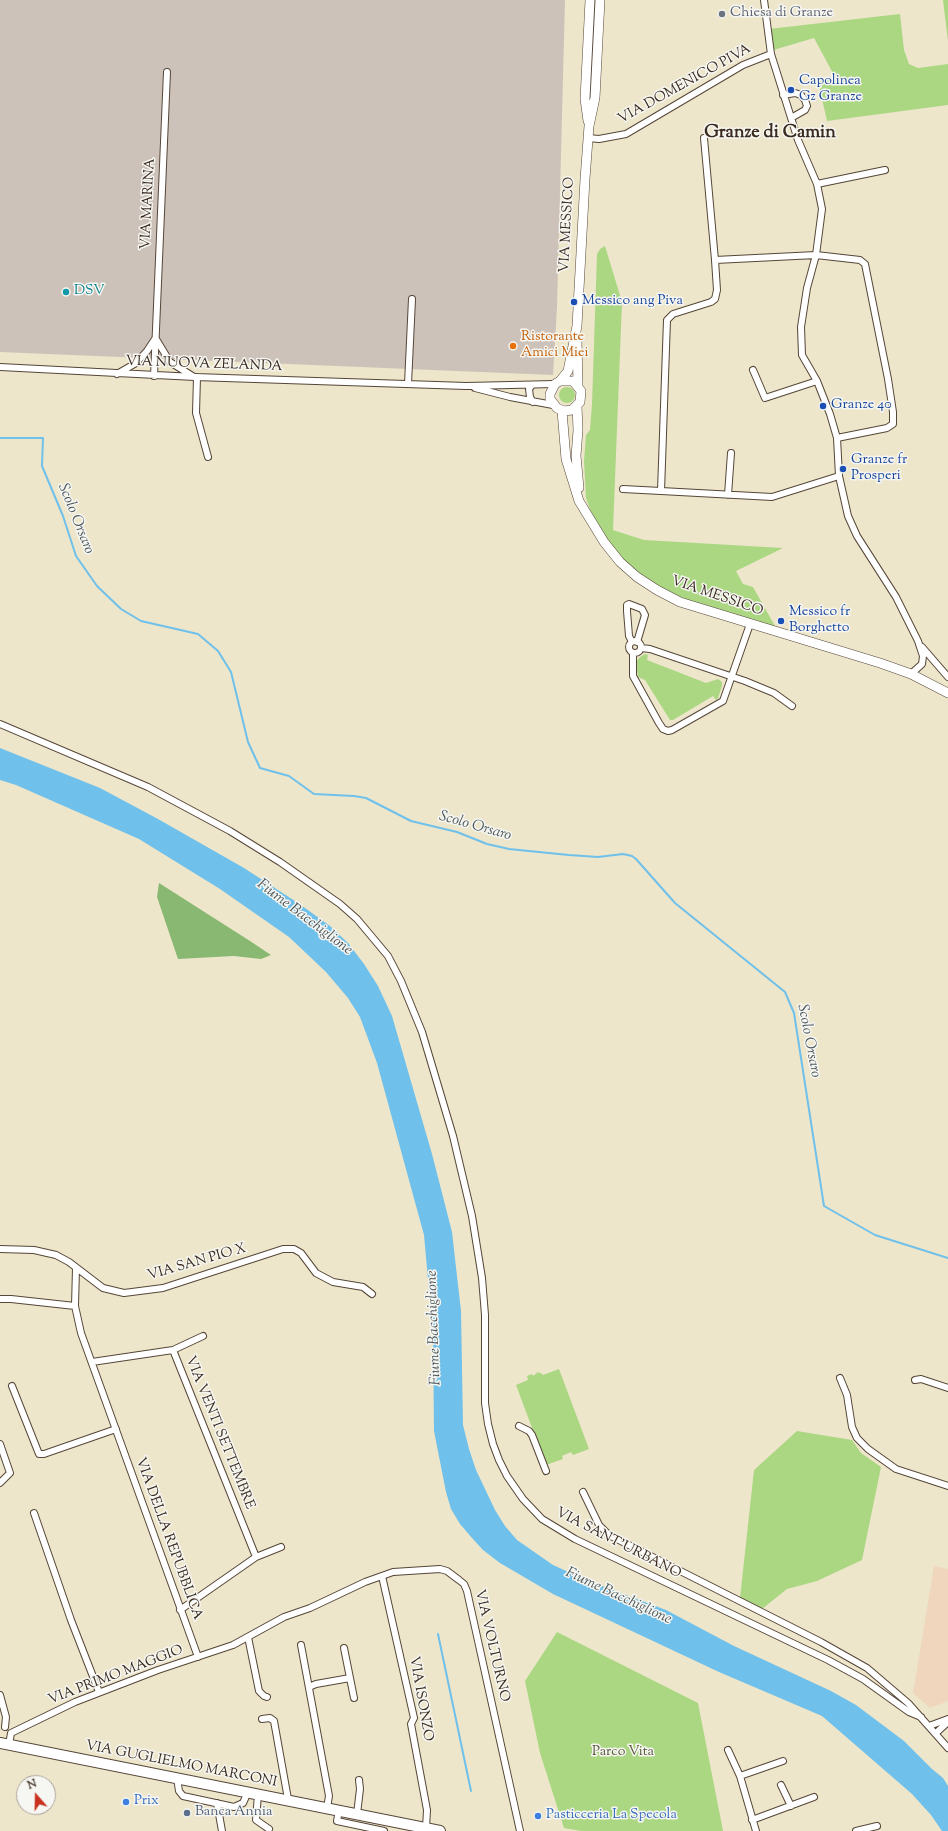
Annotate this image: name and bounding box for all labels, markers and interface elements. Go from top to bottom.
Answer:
place label: Chiesa di Granze [730,6,833,22]
marker: Chiesa di Granze [717,9,727,19]
street label: VIA DOMENICO PIVA [616,41,754,129]
place label: Capolinea Gz Granze [799,74,862,106]
marker: Capolinea Gz Granze [786,85,796,95]
district label: Granze di Camin [704,123,836,145]
street label: VIA MARINA [138,158,160,250]
street label: VIA MESSICO [557,177,579,273]
place label: DSV [74,284,105,300]
marker: DSV [61,287,71,297]
place label: Messico ang Piva [582,294,683,310]
marker: Messico ang Piva [569,297,579,307]
place label: Ristorante Amici Miei [521,330,588,362]
marker: Ristorante Amici Miei [508,341,518,351]
street label: VIA NUOVA ZELANDA [125,354,283,376]
place label: Granze 40 [831,398,892,414]
marker: Granze 40 [818,401,828,411]
place label: Granze fr Prosperi [851,453,907,486]
marker: Granze fr Prosperi [838,464,848,474]
water label: Scolo Orsaro [53,481,97,557]
street label: VIA MESSICO [669,573,765,621]
place label: Messico fr Borghetto [789,605,850,638]
marker: Messico fr Borghetto [776,616,786,626]
water label: Scolo Orsaro [437,808,513,846]
water label: Fiume Bacchiglione [253,876,355,960]
water label: Scolo Orsaro [792,1003,824,1079]
street label: VIA SAN PIO X [146,1241,248,1285]
water label: Fiume Bacchiglione [424,1270,446,1386]
street label: VIA VENTI SETTEMBRE [181,1354,257,1512]
street label: VIA DELLA REPUBBLICA [131,1456,205,1622]
street label: VIA SANT'URBANO [552,1505,684,1583]
water label: Fiume Bacchiglione [562,1564,674,1630]
street label: VIA VOLTURNO [470,1588,512,1704]
street label: VIA PRIMO MAGGIO [46,1642,186,1710]
street label: VIA ISONZO [404,1655,436,1743]
street label: VIA GUGLIELMO MARCONI [84,1738,278,1792]
park label: Parco Vita [592,1745,654,1761]
north arrow [16,1775,56,1815]
text: N [25,1776,39,1794]
place label: Prix [134,1794,159,1810]
marker: Prix [121,1797,131,1807]
place label: Banca Annia [195,1805,273,1821]
marker: Banca Annia [182,1808,192,1818]
place label: Pasticceria La Specola [546,1808,677,1824]
marker: Pasticceria La Specola [533,1811,543,1821]

